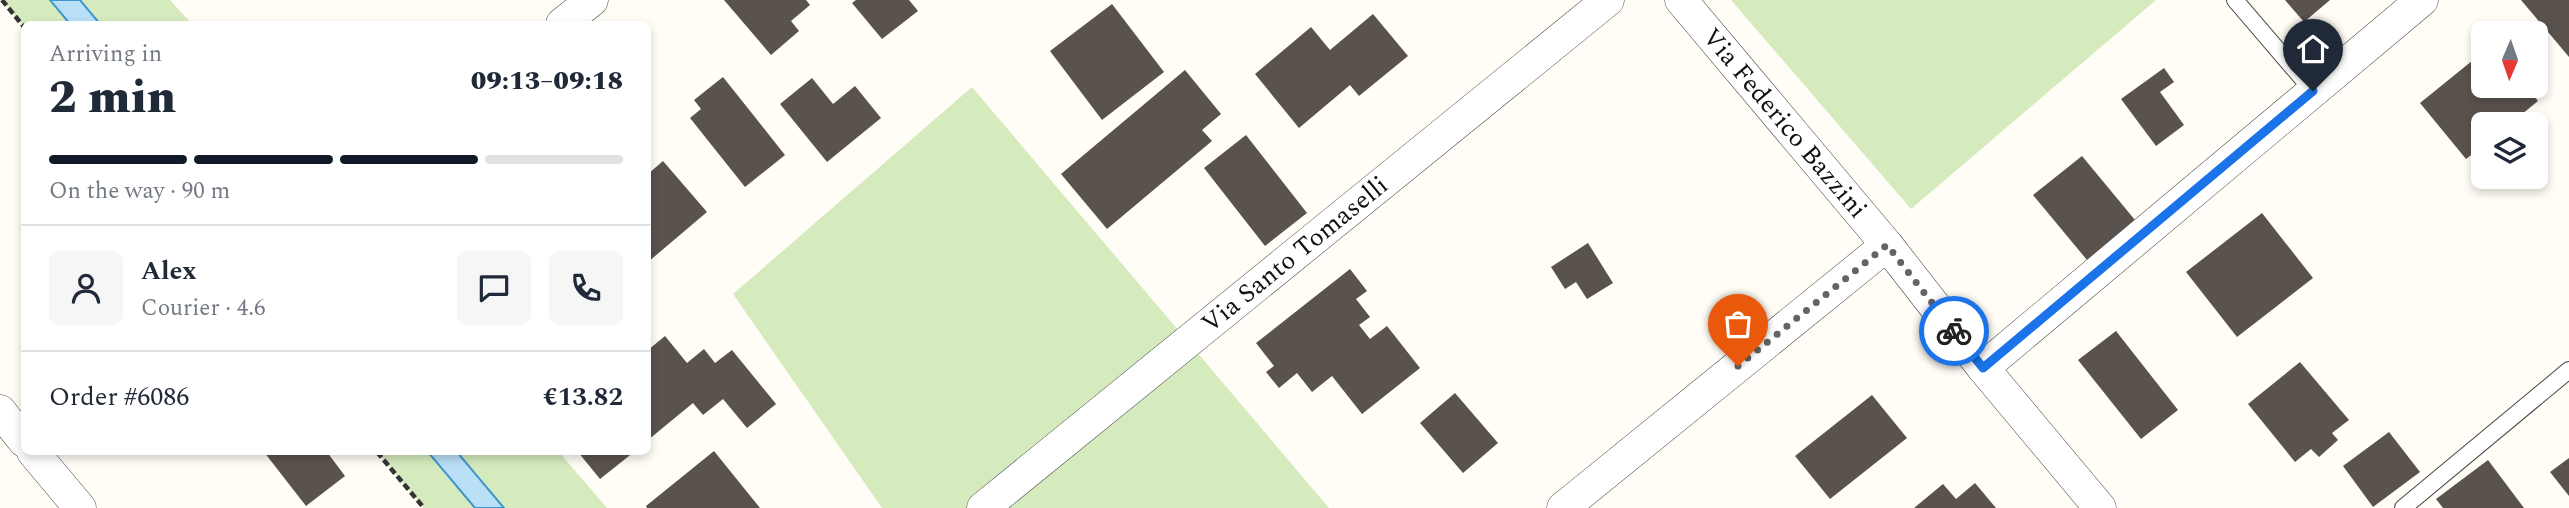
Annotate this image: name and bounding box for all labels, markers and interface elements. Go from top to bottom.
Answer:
street label: Via Federico Bazzini [1692,19,1877,228]
pin [2283,19,2343,91]
north arrow [2471,21,2548,98]
map controls [2471,21,2548,189]
icon: home [2294,30,2332,68]
text: Arriving in [49,37,162,72]
text: 09:13–09:18 [471,61,623,101]
text: 2 min [49,63,176,133]
button: layers [2471,112,2548,189]
street label: Via Santo Tomaselli [1193,166,1397,343]
text: On the way · 90 m [49,174,230,209]
button: person [49,251,123,325]
text: Alex [141,251,196,291]
button: chat [457,251,531,325]
button: phone [549,251,623,325]
text: Courier · 4.6 [141,291,266,326]
pin [1708,294,1768,366]
courier [1919,296,1989,366]
icon: bag [1719,305,1757,343]
icon: bike [1935,312,1973,350]
text: Order #6086 [49,377,189,417]
text: €13.82 [543,377,623,417]

